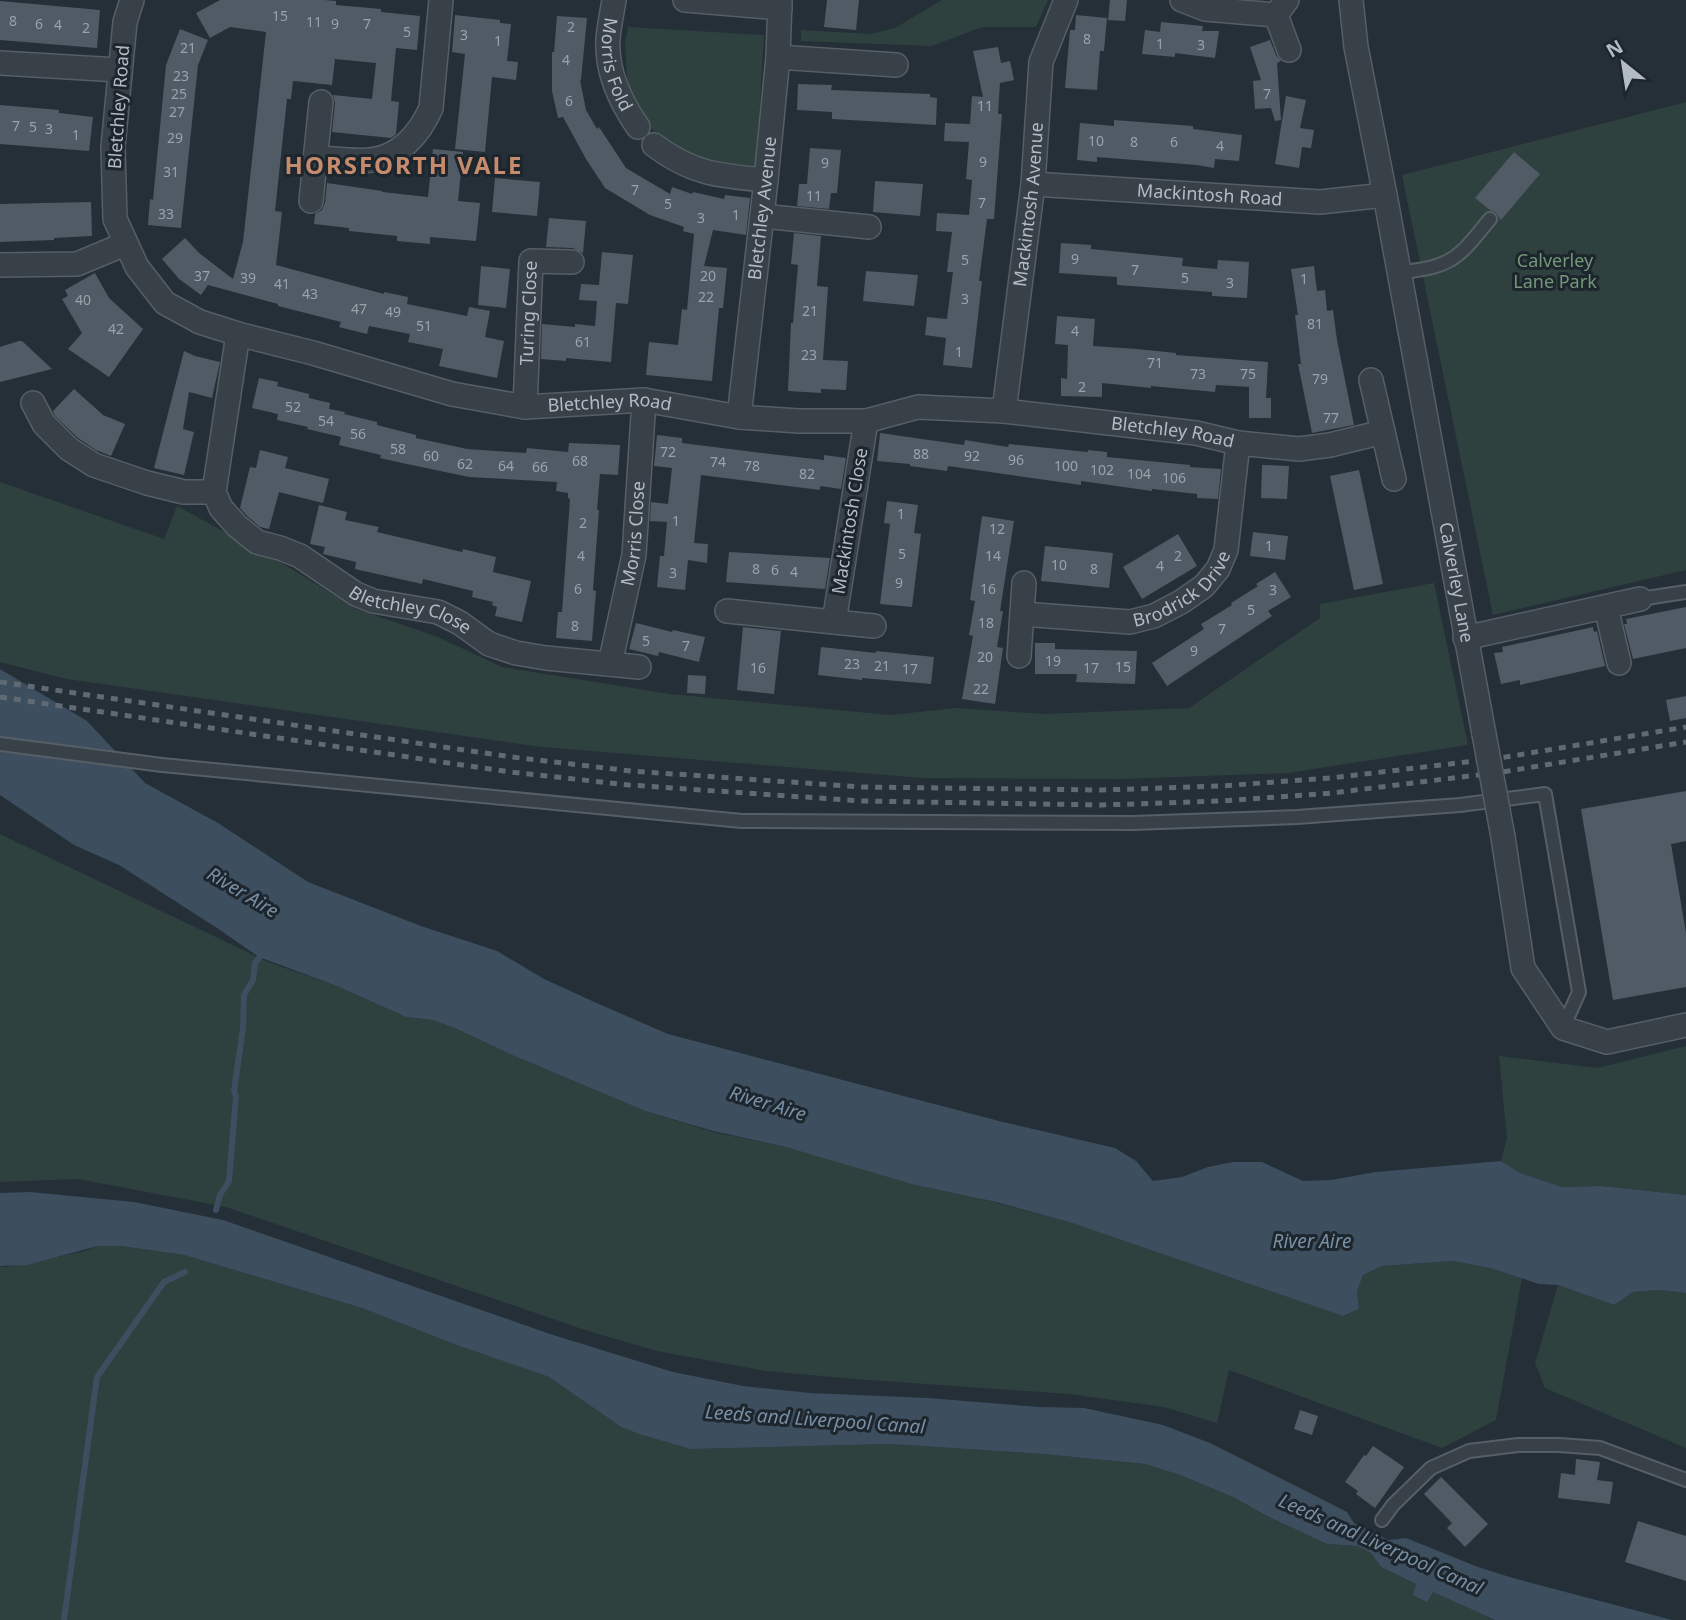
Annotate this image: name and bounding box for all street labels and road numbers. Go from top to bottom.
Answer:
street label: Morris Fold [597,16,639,115]
street label: Bletchley Road [102,44,134,170]
street label: Mackintosh Avenue [1007,121,1048,288]
street label: Bletchley Avenue [742,135,781,281]
street label: Mackintosh Road [1136,178,1283,211]
street label: Turing Close [514,260,542,366]
street label: Bletchley Road [547,386,674,417]
street label: Bletchley Road [1110,410,1237,453]
street label: Mackintosh Close [826,446,872,596]
street label: Morris Close [615,480,650,588]
street label: Calverley Lane [1434,520,1480,644]
street label: Brodrick Drive [1130,547,1235,632]
street label: Bletchley Close [345,580,477,639]

